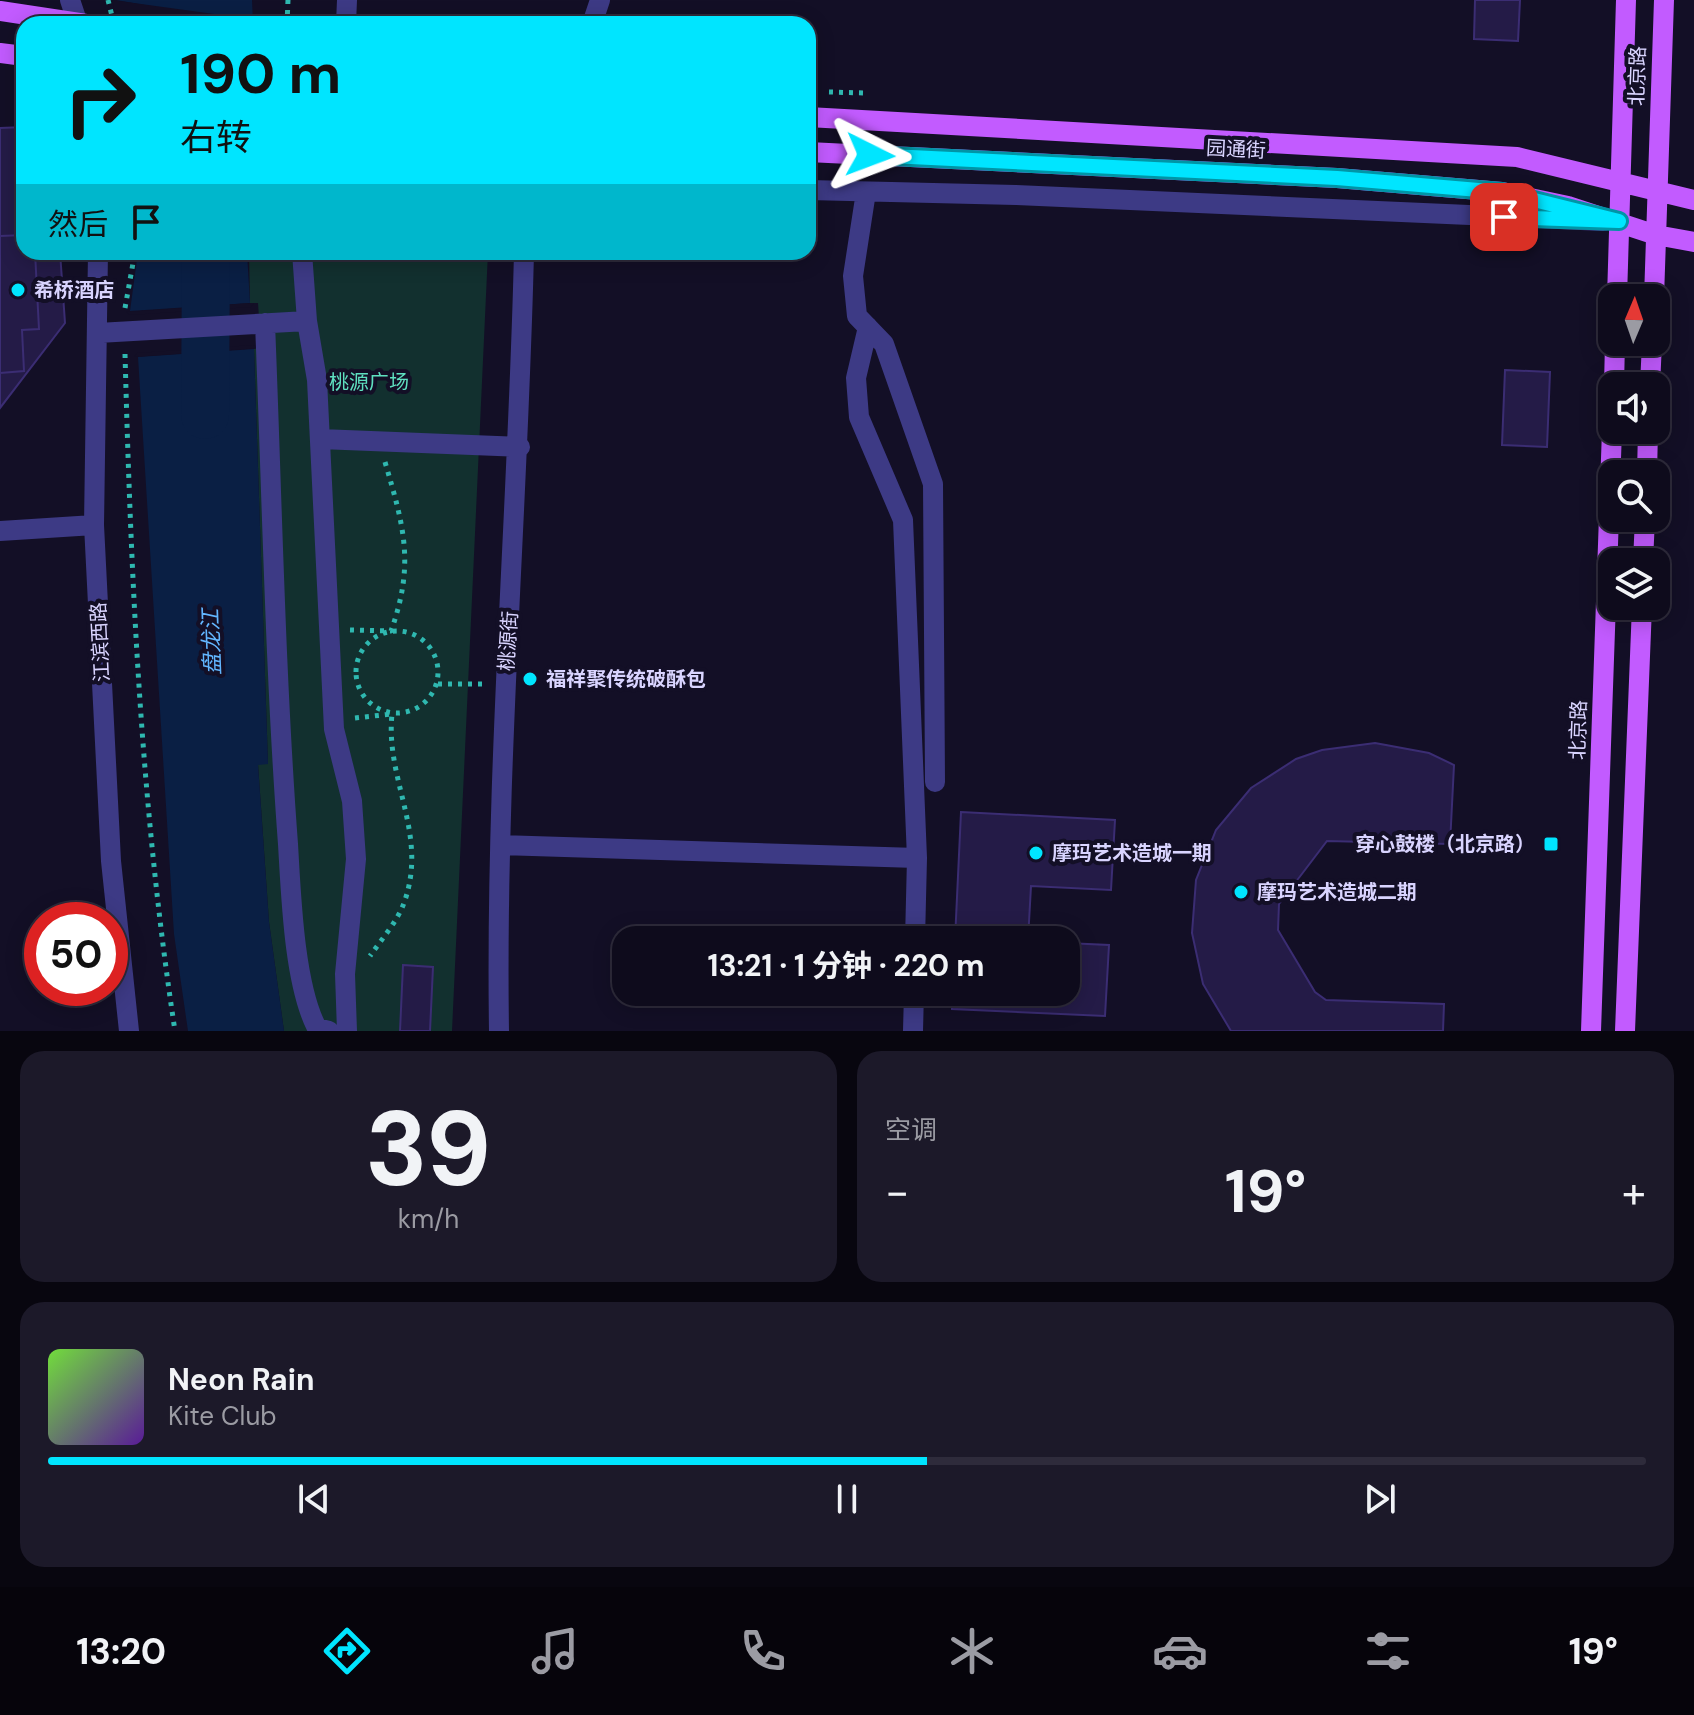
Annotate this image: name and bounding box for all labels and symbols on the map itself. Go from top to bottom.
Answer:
street label: 北京路 [1623,46,1651,106]
position arrow [828,113,912,197]
street label: 园通街 [1205,134,1267,164]
pin [1470,183,1538,251]
place label: 希桥酒店 [34,277,114,303]
marker: 希桥酒店 [9,281,27,299]
north arrow [1598,284,1670,356]
park label: 桃源广场 [329,369,409,395]
street label: 江滨西路 [85,601,115,683]
water label: 盘龙江 [196,607,227,675]
street label: 桃源街 [493,610,523,672]
place label: 福祥聚传统破酥包 [546,666,706,692]
marker: 福祥聚传统破酥包 [521,670,539,688]
street label: 北京路 [1564,700,1592,760]
place label: 穿心鼓楼（北京路） [1355,831,1535,857]
marker: 穿心鼓楼（北京路） [1542,835,1560,853]
place label: 摩玛艺术造城一期 [1052,840,1212,866]
marker: 摩玛艺术造城一期 [1027,844,1045,862]
place label: 摩玛艺术造城二期 [1257,879,1417,905]
marker: 摩玛艺术造城二期 [1232,883,1250,901]
speed limit sign: 50 [24,902,128,1006]

